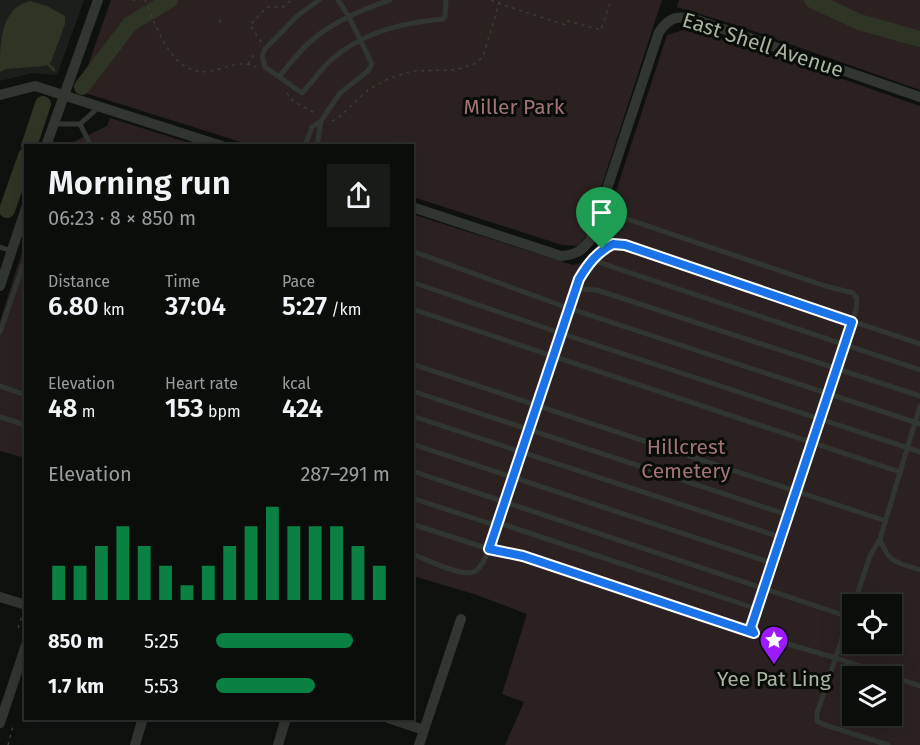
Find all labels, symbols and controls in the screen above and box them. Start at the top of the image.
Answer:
street label: East Shell Avenue [679,7,847,83]
park label: Miller Park [464,94,565,120]
text: Morning run [48,163,231,203]
button: share [327,164,390,227]
pin [576,187,627,249]
icon: arrive [585,196,618,229]
text: 06:23 · 8 × 850 m [48,206,196,230]
text: Distance [48,272,110,291]
text: Time [165,272,200,291]
text: Pace [282,272,315,291]
text: 6.80 [48,291,99,322]
text: 37:04 [165,291,226,322]
text: 5:27 [282,291,327,322]
text: km [99,300,125,319]
text: /km [327,300,361,319]
text: Elevation [48,374,115,393]
text: Heart rate [165,374,238,393]
text: kcal [282,374,311,393]
text: 48 [48,393,77,424]
text: 153 [165,393,204,424]
text: 424 [282,393,323,424]
text: m [77,402,95,421]
text: bpm [204,402,241,421]
park label: Hillcrest Cemetery [641,434,731,484]
text: Elevation [48,462,132,486]
text: 287–291 m [300,462,390,486]
map controls [842,594,902,726]
button: locate [842,594,902,654]
place icon: Yee Pat Ling [758,624,790,666]
text: 850 m [48,629,104,653]
text: 5:25 [144,629,179,653]
place label: Yee Pat Ling [717,666,831,692]
button: layers [842,666,902,726]
text: 1.7 km [48,674,104,698]
text: 5:53 [144,674,179,698]

